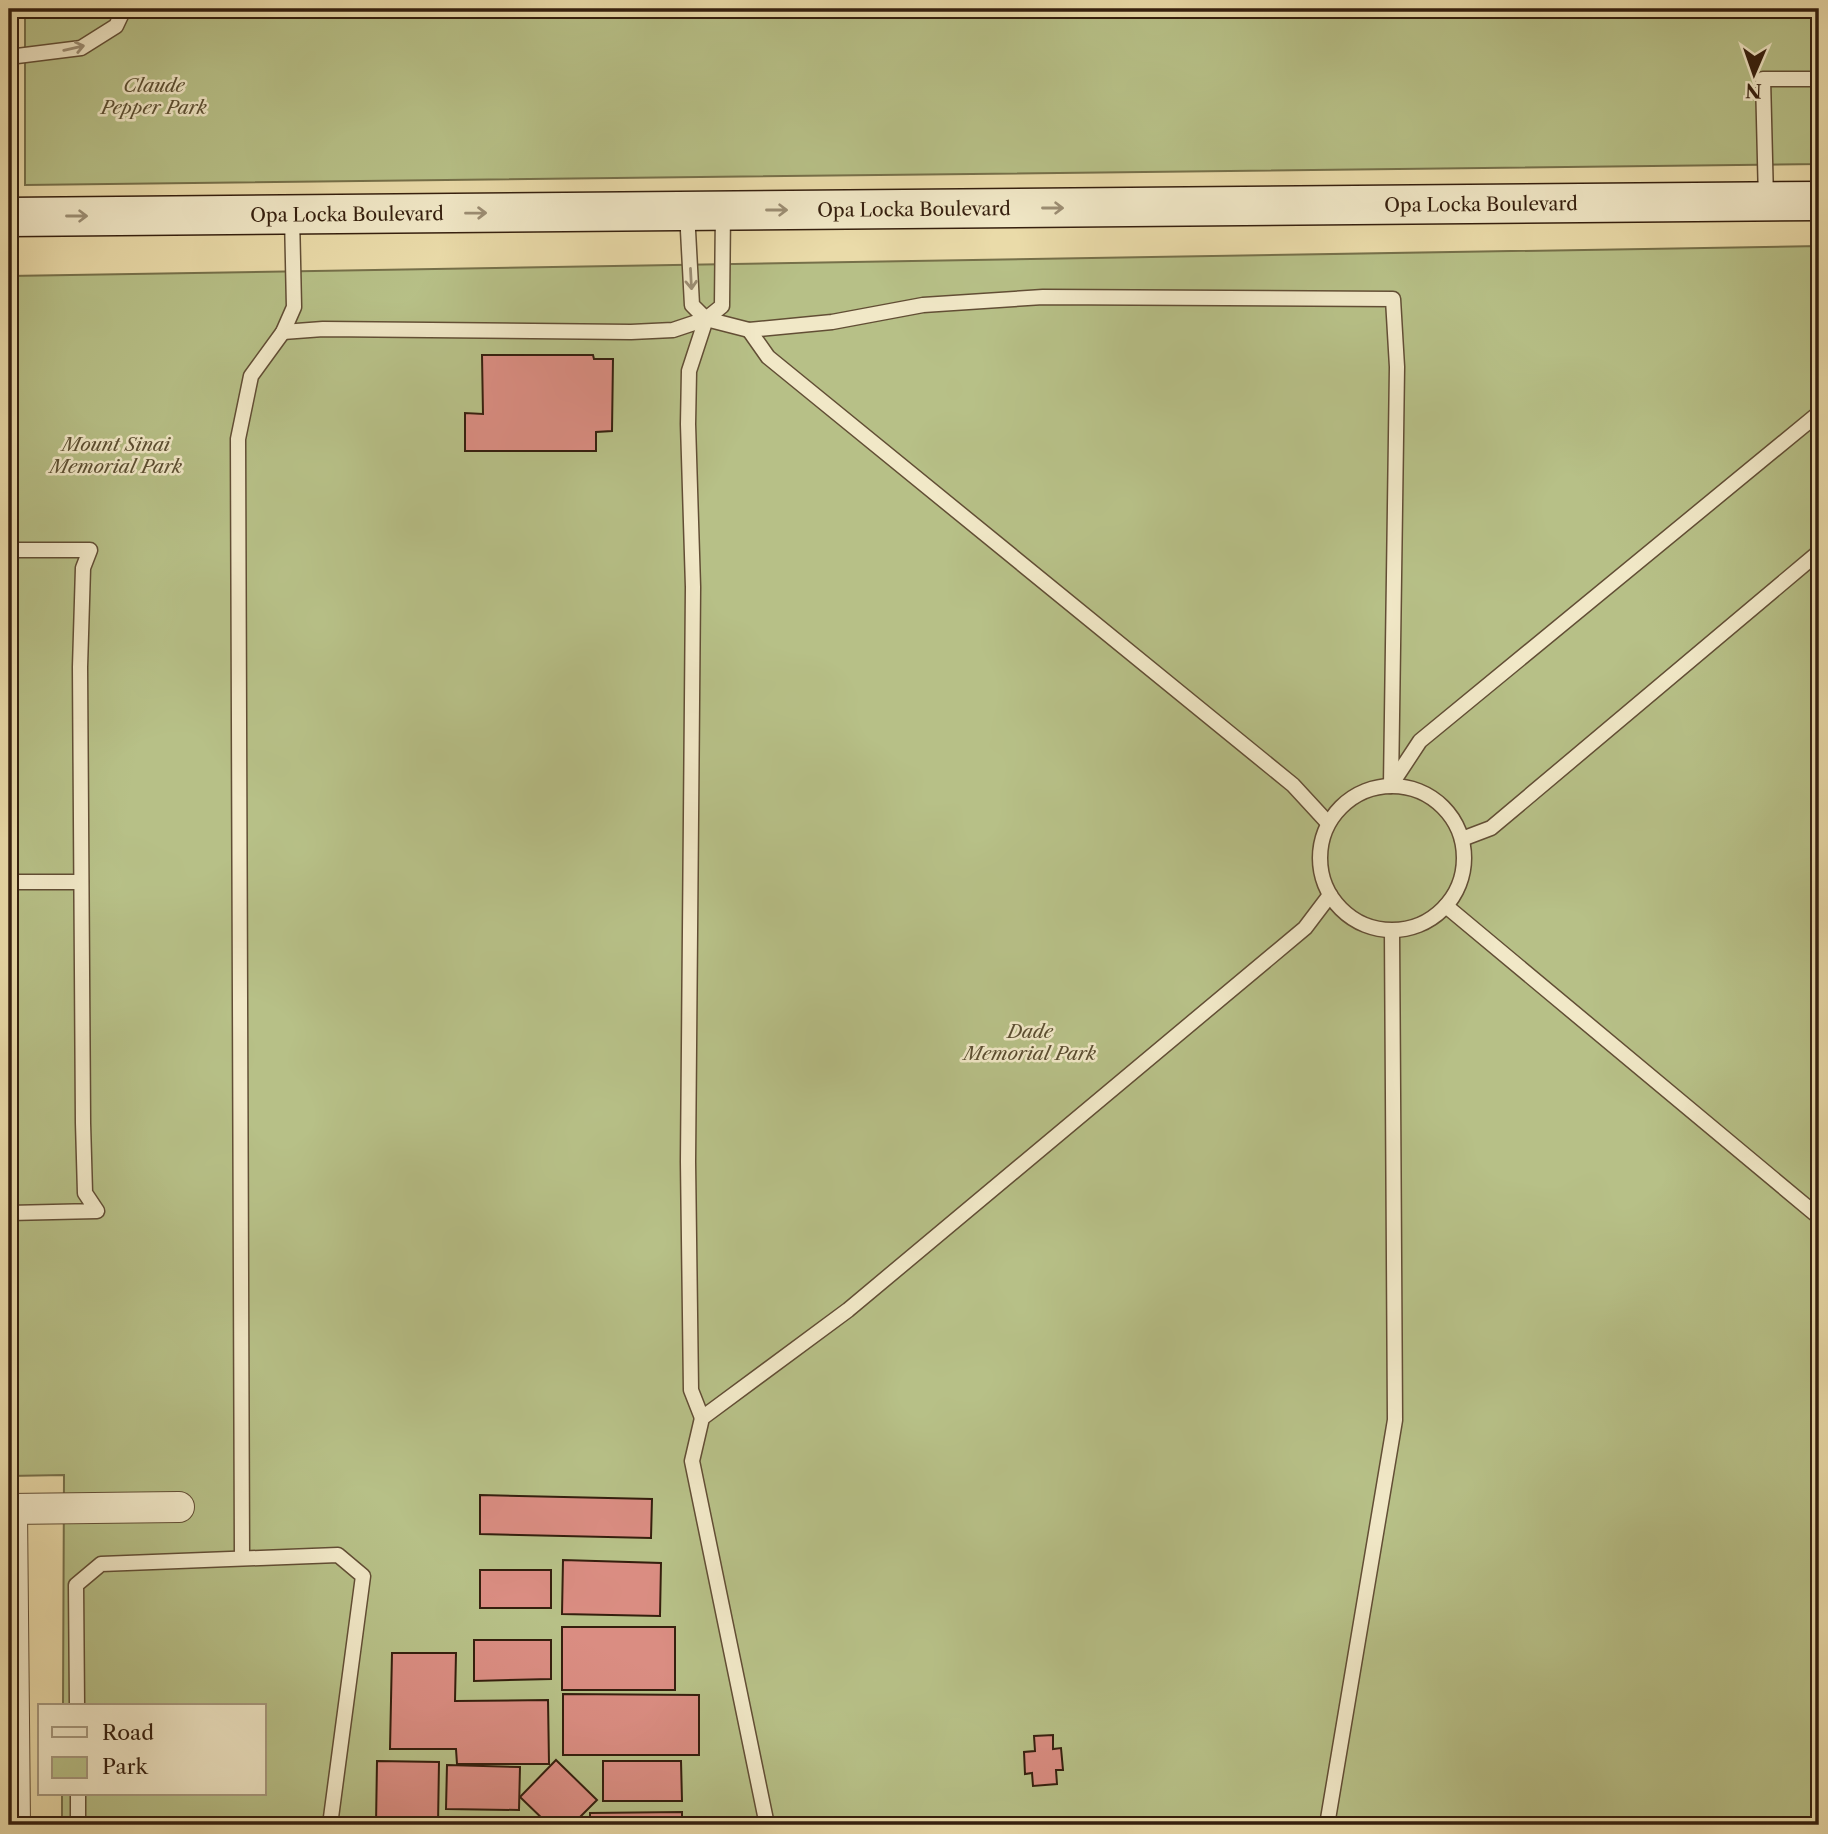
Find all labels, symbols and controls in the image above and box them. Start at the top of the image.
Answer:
north arrow [1720,38,1790,108]
one-way arrow [63,41,85,54]
park label: Claude Pepper Park [99,74,207,119]
text: N [1745,79,1762,102]
street label: Opa Locka Boulevard [1384,192,1578,217]
street label: Opa Locka Boulevard [817,197,1011,222]
one-way arrow [1042,201,1065,214]
street label: Opa Locka Boulevard [250,202,444,227]
one-way arrow [765,203,788,217]
one-way arrow [464,206,487,220]
one-way arrow [65,209,88,223]
one-way arrow [684,267,697,290]
park label: Mount Sinai Memorial Park [48,433,182,478]
park label: Dade Memorial Park [962,1020,1096,1065]
legend [38,1704,266,1796]
text: Road [102,1720,154,1745]
text: Park [102,1754,148,1779]

